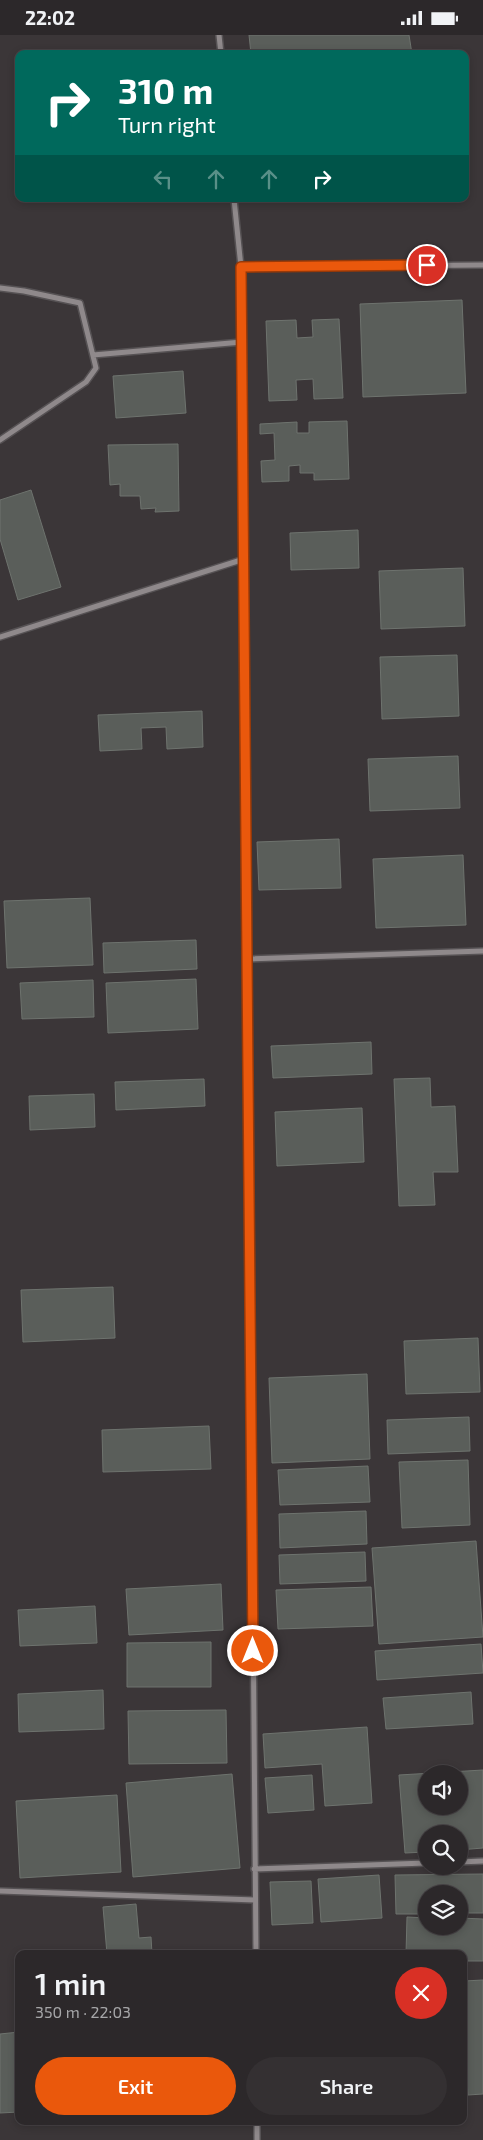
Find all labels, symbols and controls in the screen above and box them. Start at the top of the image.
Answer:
text: 22:02 [25,6,75,29]
text: 310 m [118,69,213,111]
icon: right [35,70,100,135]
text: Turn right [118,111,216,137]
icon: left [149,165,177,193]
icon: ahead [202,165,230,193]
icon: ahead [255,165,283,193]
icon: right [308,165,336,193]
pin [406,244,448,286]
icon: arrive [413,251,441,279]
position arrow [226,1624,278,1676]
map controls [418,1765,468,1935]
button: sound [418,1765,468,1815]
button: search [418,1825,468,1875]
button: layers [418,1885,468,1935]
text: 1 min [35,1965,106,2001]
button: close [395,1967,447,2019]
text: 350 m · 22:03 [35,2002,131,2021]
button: Exit [35,2057,236,2115]
button: Share [246,2057,447,2115]

